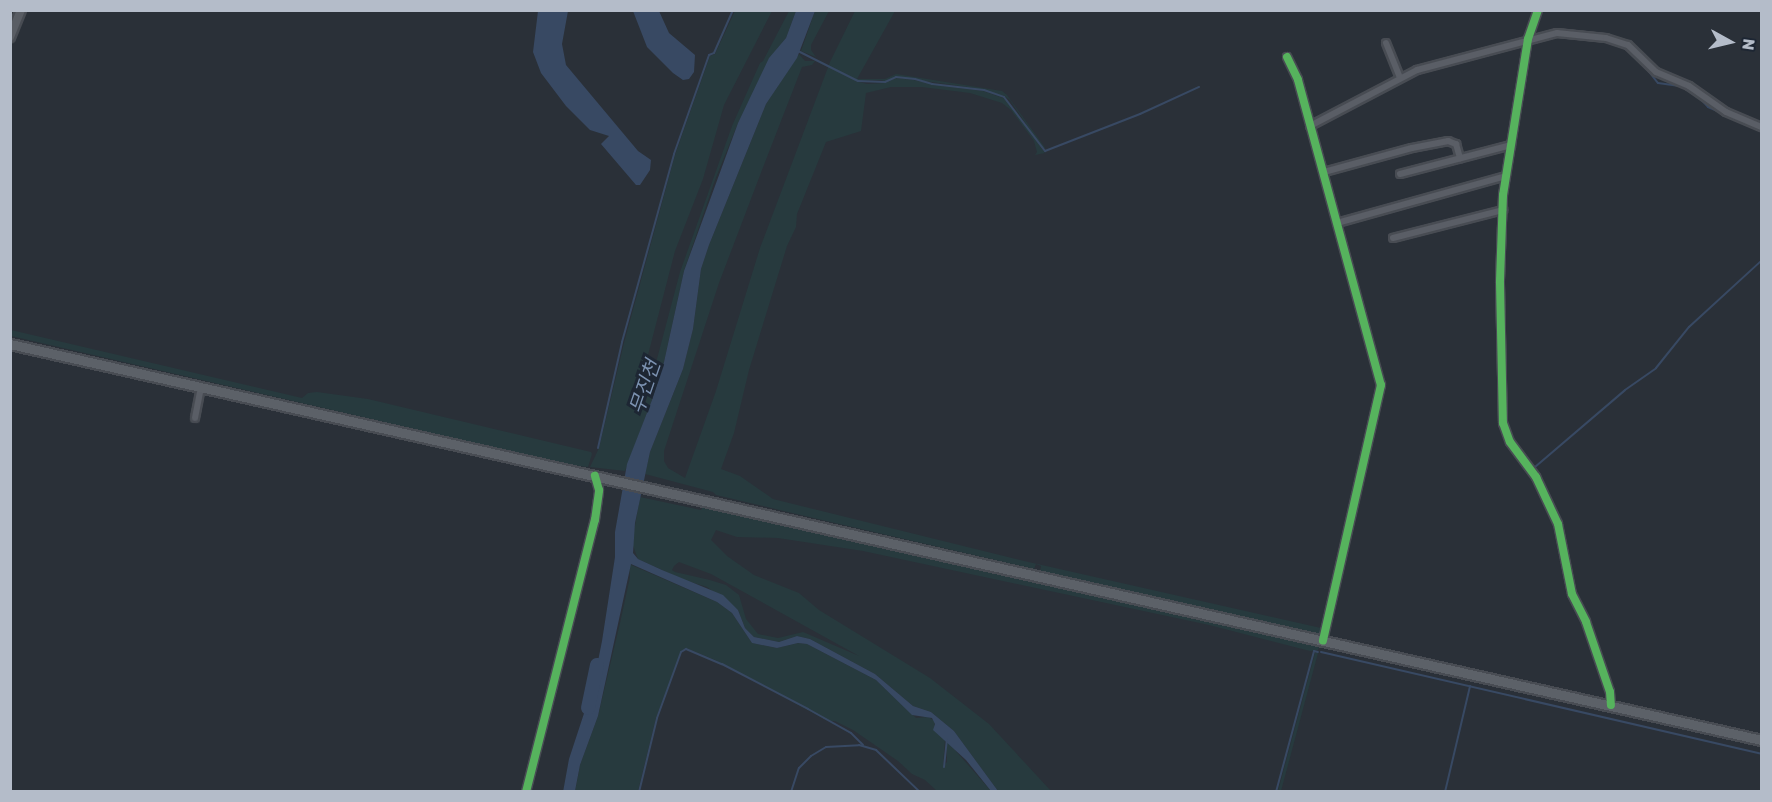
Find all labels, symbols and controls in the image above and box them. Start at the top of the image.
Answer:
north arrow [1700,12,1760,72]
text: N [1738,38,1759,52]
water label: 무진천 [625,357,665,417]

